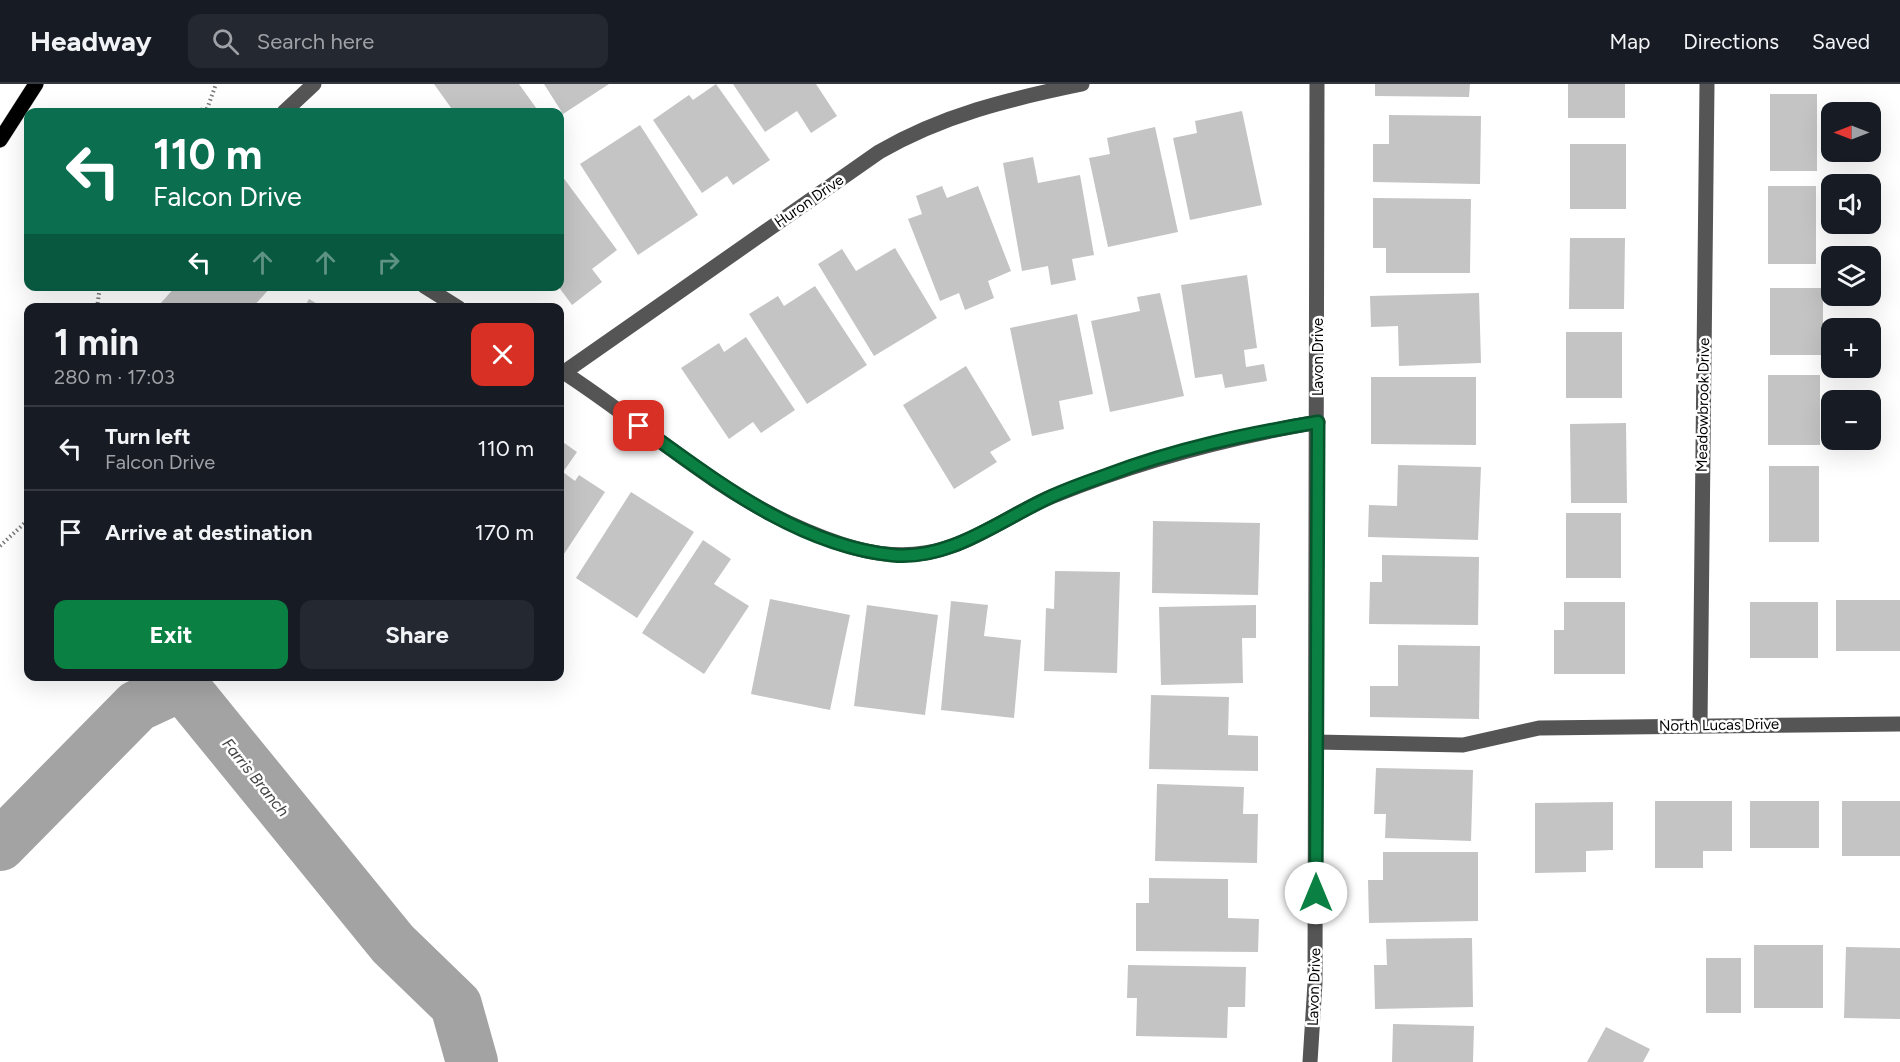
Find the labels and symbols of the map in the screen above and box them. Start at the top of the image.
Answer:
north arrow [1821,102,1881,162]
street label: Huron Drive [771,171,847,231]
street label: Lavon Drive [1309,318,1327,396]
street label: Meadowbrook Drive [1693,338,1713,472]
pin [613,400,664,451]
street label: North Lucas Drive [1659,715,1779,735]
water label: Farris Branch [218,734,293,820]
position arrow [1284,861,1348,925]
street label: Lavon Drive [1304,947,1324,1027]

